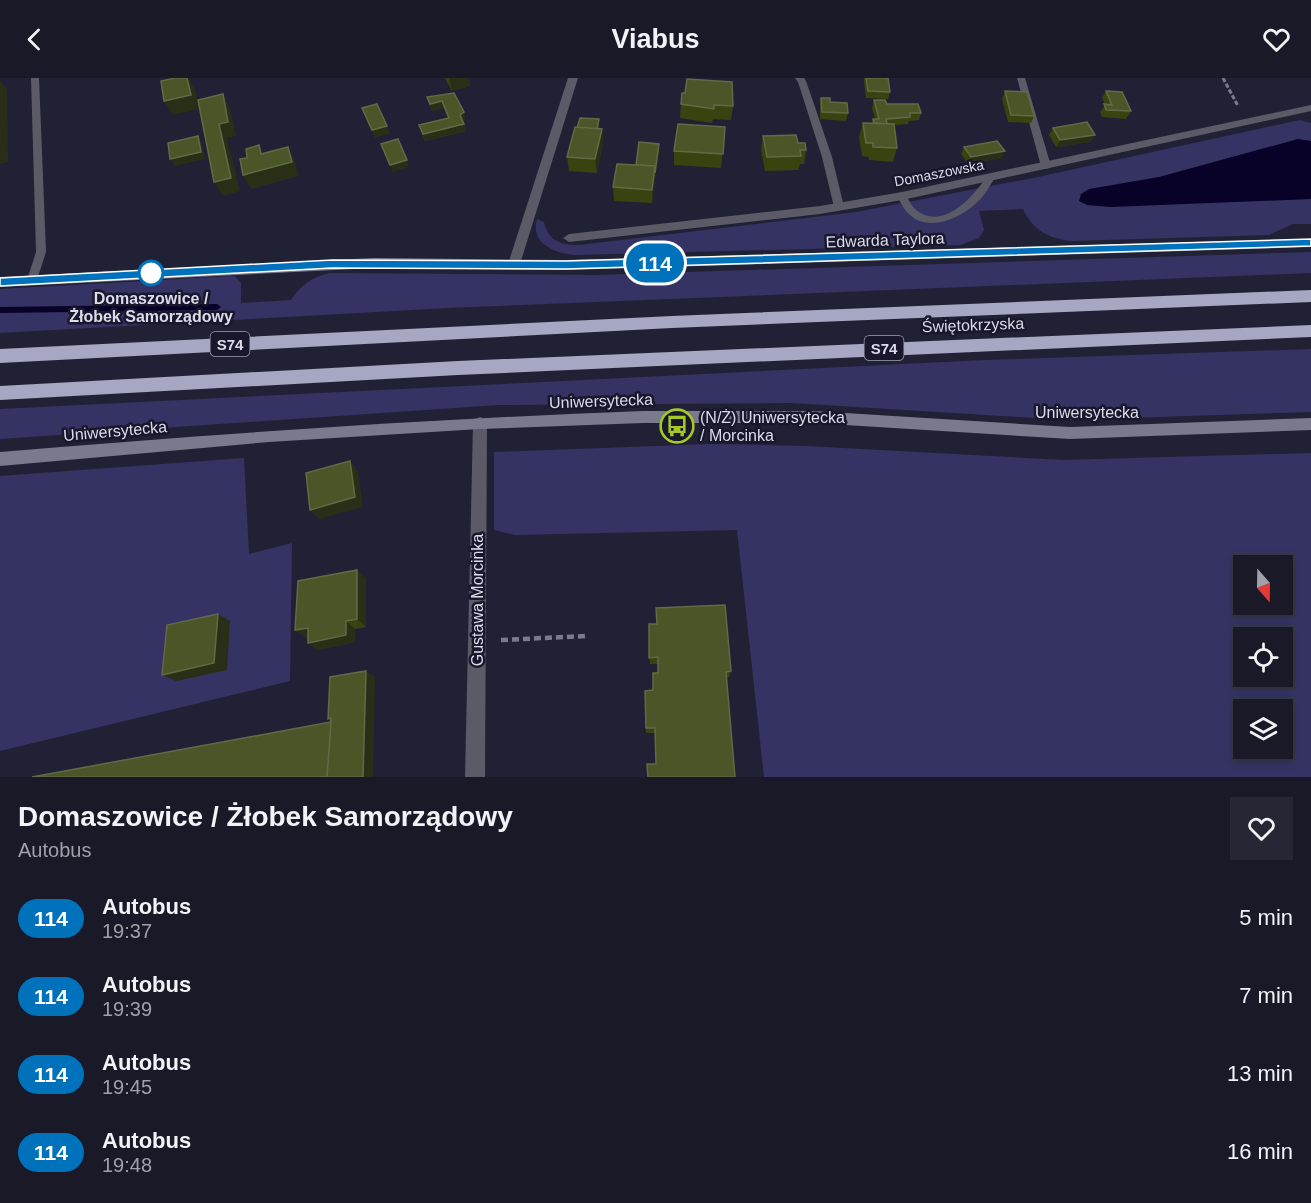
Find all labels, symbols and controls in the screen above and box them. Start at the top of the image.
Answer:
icon: back [18,23,51,56]
icon: heart [1260,23,1293,56]
text: Viabus [611,24,700,54]
street label: Domaszowska [893,156,985,190]
street label: Edwarda Taylora [825,229,945,251]
line badge: 114 [620,244,690,282]
text: 114 [638,252,672,275]
marker: Domaszowice / Żłobek Samorządowy [138,260,164,286]
place label: Domaszowice / Żłobek Samorządowy [69,290,233,325]
street label: Świętokrzyska [922,314,1024,335]
road number: S74 [210,332,250,356]
road number: S74 [864,336,904,360]
street label: Uniwersytecka [549,391,653,411]
street label: Uniwersytecka [1035,404,1139,421]
bus stop icon: (N/Ż) Uniwersytecka / Morcinka [659,408,695,444]
place label: (N/Ż) Uniwersytecka / Morcinka [700,408,845,444]
street label: Uniwersytecka [62,418,168,444]
street label: Gustawa Morcinka [469,534,486,666]
north arrow [1233,555,1293,615]
map controls [1233,555,1293,759]
button: locate [1233,627,1293,687]
button: layers [1233,699,1293,759]
button: heart [1230,797,1293,860]
text: Domaszowice / Żłobek Samorządowy [18,801,513,832]
text: Autobus [18,839,91,861]
text: Autobus [102,894,191,919]
text: 5 min [1239,905,1293,930]
text: 114 [34,907,68,930]
text: 19:37 [102,920,152,942]
text: Autobus [102,972,191,997]
text: 7 min [1239,983,1293,1008]
text: 114 [34,985,68,1008]
text: 19:39 [102,998,152,1020]
text: Autobus [102,1050,191,1075]
text: 13 min [1227,1061,1293,1086]
text: 114 [34,1063,68,1086]
text: 19:45 [102,1076,152,1098]
text: Autobus [102,1128,191,1153]
text: 16 min [1227,1139,1293,1164]
text: 114 [34,1141,68,1164]
text: 19:48 [102,1154,152,1176]

